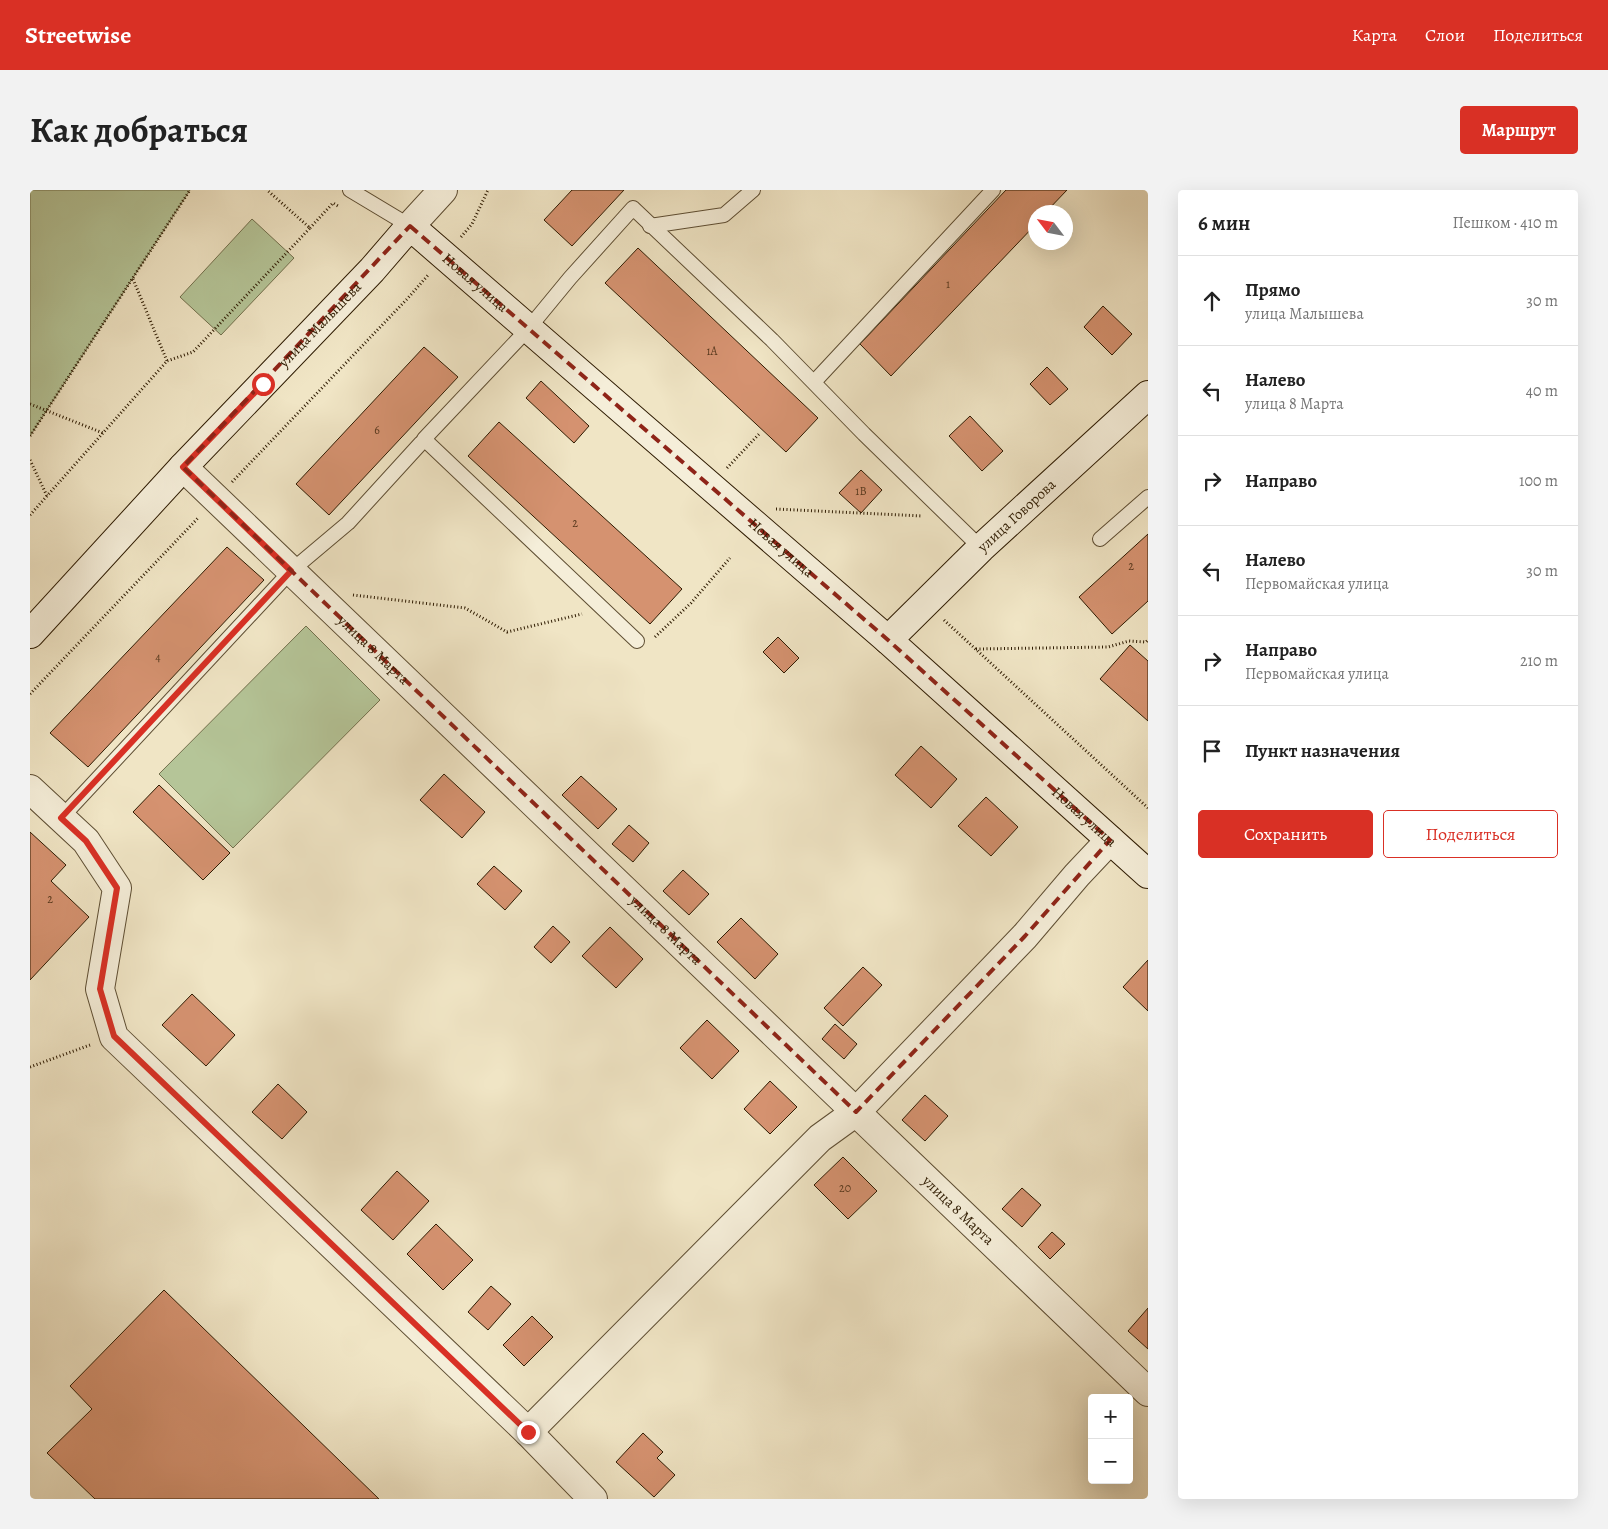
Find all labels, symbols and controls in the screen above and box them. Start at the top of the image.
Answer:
text: Streetwise [25,19,131,51]
text: Карта [1352,23,1397,47]
text: Слои [1425,23,1465,47]
text: Поделиться [1493,23,1583,47]
text: Как добраться [30,106,248,154]
button: Маршрут [1460,106,1578,154]
north arrow [1028,205,1073,250]
text: 6 мин [1198,209,1250,237]
text: Пешком · 410 m [1453,212,1558,234]
street label: Новая улица [438,248,513,317]
house number: 1 [946,276,950,292]
street label: улица Малышева [273,277,366,372]
text: Прямо [1245,277,1300,303]
icon: ahead [1198,287,1226,315]
text: 30 m [1526,290,1558,312]
text: улица Малышева [1245,303,1364,325]
house number: 1А [706,343,719,359]
text: Налево [1245,367,1305,393]
route start [252,373,275,396]
icon: left [1198,377,1226,405]
text: 40 m [1526,380,1558,402]
text: улица 8 Марта [1245,393,1344,415]
house number: 6 [374,422,380,438]
icon: right [1198,467,1226,495]
text: Направо [1245,468,1317,494]
text: 100 m [1519,470,1558,492]
street label: улица Говорова [972,474,1060,557]
house number: 1В [855,483,867,499]
street label: Новая улица [744,514,819,582]
house number: 2 [572,515,578,531]
text: Налево [1245,547,1305,573]
icon: left [1198,557,1226,585]
house number: 2 [1128,558,1134,574]
text: 30 m [1526,560,1558,582]
text: Первомайская улица [1245,573,1389,595]
street label: улица 8 Марта [333,610,414,689]
text: Направо [1245,637,1317,663]
icon: right [1198,647,1226,675]
house number: 4 [155,649,161,665]
text: 210 m [1520,650,1558,672]
text: Первомайская улица [1245,663,1389,685]
icon: arrive [1198,737,1226,765]
text: Пункт назначения [1245,738,1400,764]
street label: Новая улица [1047,782,1121,851]
button: Сохранить [1198,810,1373,858]
button: Поделиться [1383,810,1558,858]
street label: улица 8 Марта [625,890,706,969]
house number: 2 [47,891,53,907]
street label: улица 8 Марта [917,1170,999,1249]
house number: 20 [839,1180,851,1196]
map controls [1088,1394,1133,1484]
button: + [1088,1394,1133,1439]
route end [517,1421,540,1444]
button: − [1088,1439,1133,1484]

